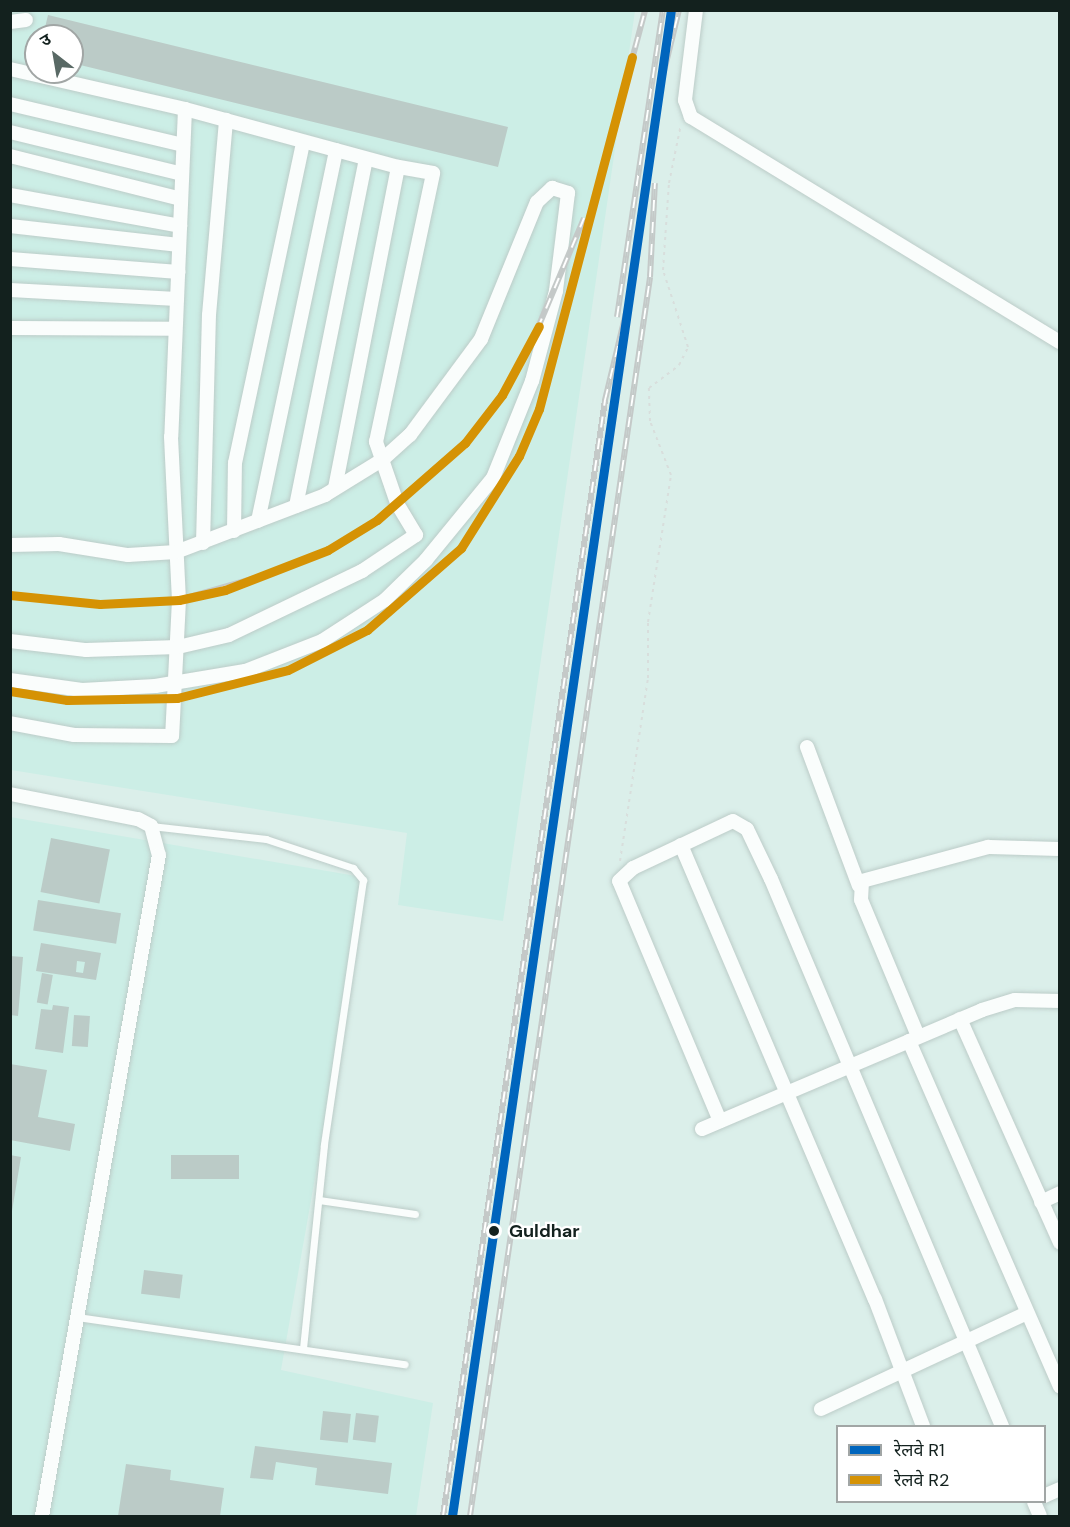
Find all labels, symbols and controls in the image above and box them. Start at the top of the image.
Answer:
north arrow [24,24,84,84]
text: उ [36,28,55,51]
place label: Guldhar [509,1220,580,1242]
marker: Guldhar [484,1221,504,1241]
legend [836,1425,1046,1503]
text: रेलवे R1 [894,1438,945,1462]
text: रेलवे R2 [894,1468,949,1492]

